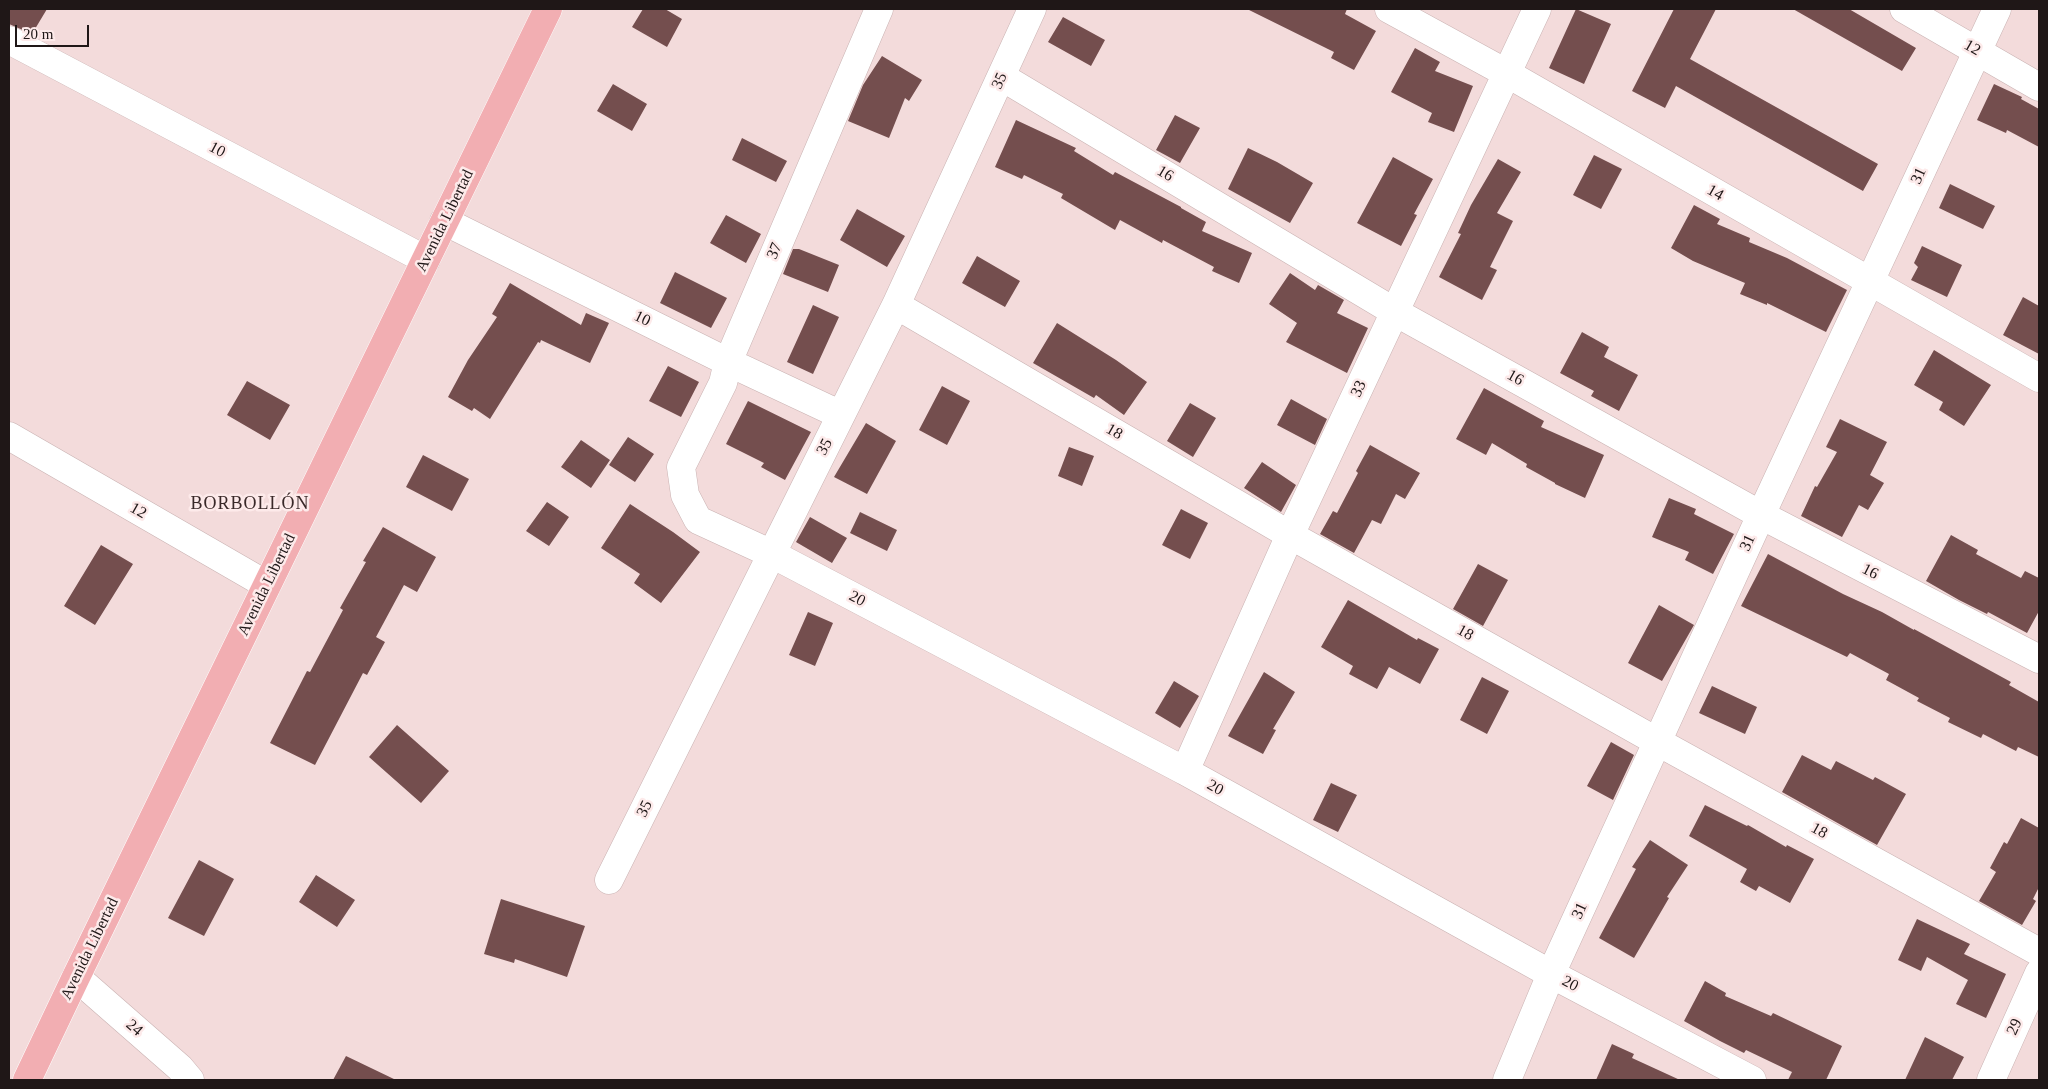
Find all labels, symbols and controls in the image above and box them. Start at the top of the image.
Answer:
scale bar [18,15,91,47]
text: 20 m [23,26,53,42]
street label: 12 [1960,36,1984,60]
street label: 35 [988,70,1012,92]
street label: 10 [205,138,229,162]
street label: 16 [1153,162,1177,186]
street label: 31 [1907,165,1931,187]
street label: Avenida Libertad [412,167,478,275]
street label: 14 [1703,181,1727,205]
street label: 37 [763,240,787,262]
street label: 10 [631,307,653,331]
street label: 16 [1503,366,1527,390]
street label: 33 [1347,378,1371,400]
street label: 18 [1102,420,1126,444]
street label: 35 [813,436,837,458]
district label: BORBOLLÓN [189,493,311,515]
street label: 12 [126,499,150,523]
street label: Avenida Libertad [234,531,300,639]
street label: 31 [1736,532,1760,554]
street label: 16 [1859,560,1881,584]
street label: 20 [845,587,869,611]
street label: 18 [1453,621,1477,645]
street label: 20 [1203,776,1227,800]
street label: 35 [633,798,657,820]
street label: 18 [1807,819,1831,843]
street label: Avenida Libertad [57,895,123,1003]
street label: 31 [1568,900,1592,922]
street label: 20 [1558,972,1582,996]
street label: 24 [122,1016,146,1040]
street label: 29 [2003,1016,2027,1038]

